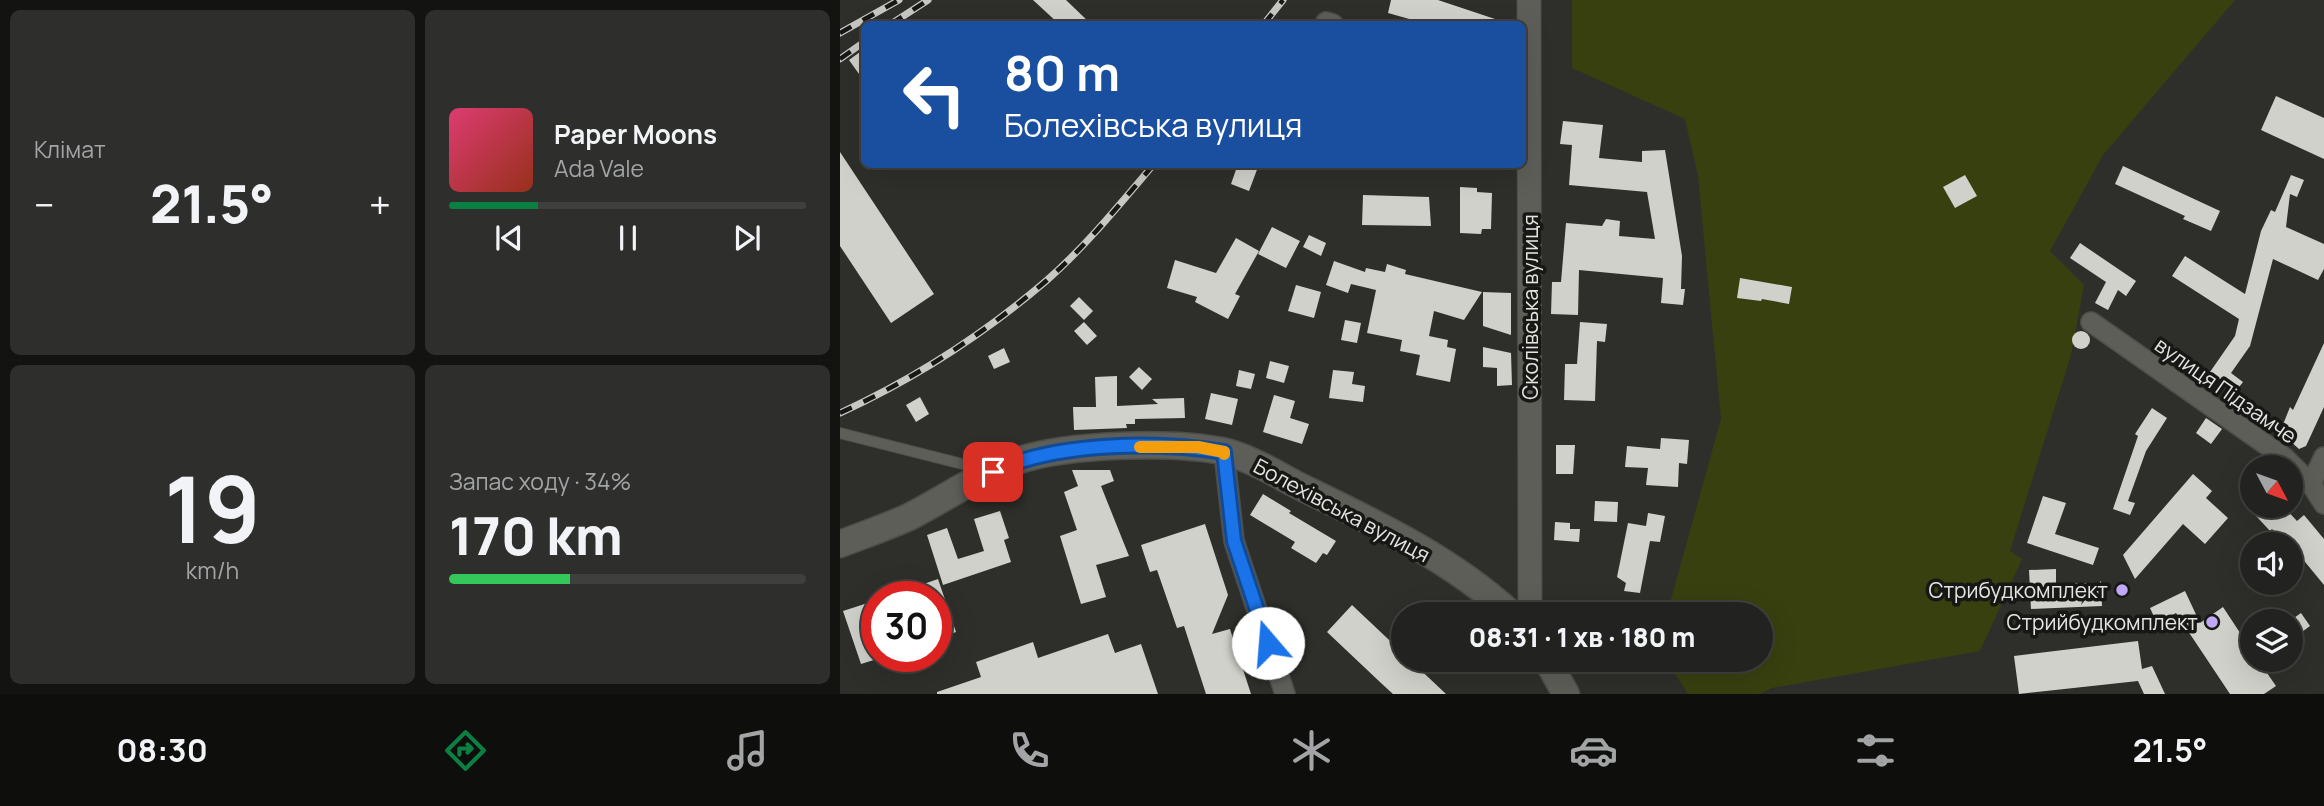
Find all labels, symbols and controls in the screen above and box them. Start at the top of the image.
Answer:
text: 80 m [1004,39,1120,106]
icon: left [889,49,980,140]
text: Болехівська вулиця [1004,103,1303,147]
text: Paper Moons [554,116,717,152]
text: Клімат [34,133,106,165]
text: Ada Vale [554,152,644,184]
text: 21.5° [150,168,274,239]
text: − [34,178,55,230]
text: + [369,178,391,230]
street label: Сколівська вулиця [1516,214,1544,400]
icon: previous [490,219,528,257]
icon: pause [609,219,647,257]
icon: next [728,219,766,257]
street label: вулиця Підзамче [2149,331,2303,449]
pin [963,442,1023,502]
text: 19 [164,446,261,570]
street label: Болехівська вулиця [1249,452,1435,568]
icon: arrive [974,453,1012,491]
north arrow [2240,455,2303,518]
map controls [2240,455,2303,672]
text: Запас ходу · 34% [449,465,631,497]
text: 170 km [449,500,623,571]
button: sound [2240,532,2303,595]
text: km/h [186,554,239,586]
place label: Стрибудкомплект [1928,576,2108,604]
speed limit sign: 30 [861,581,952,672]
marker: Стрибудкомплект [2114,582,2130,598]
position arrow [1231,606,1305,680]
place label: Стрийбудкомплект [2006,608,2198,636]
button: layers [2240,609,2303,672]
marker: Стрийбудкомплект [2204,614,2220,630]
text: 08:31 · 1 хв · 180 m [1469,619,1695,655]
icon: directions [441,726,490,775]
icon: music [723,726,772,775]
icon: phone [1005,726,1054,775]
icon: climate [1287,726,1336,775]
icon: car [1569,726,1618,775]
icon: filters [1851,726,1900,775]
text: 08:30 [117,728,208,772]
text: 21.5° [2133,728,2207,772]

